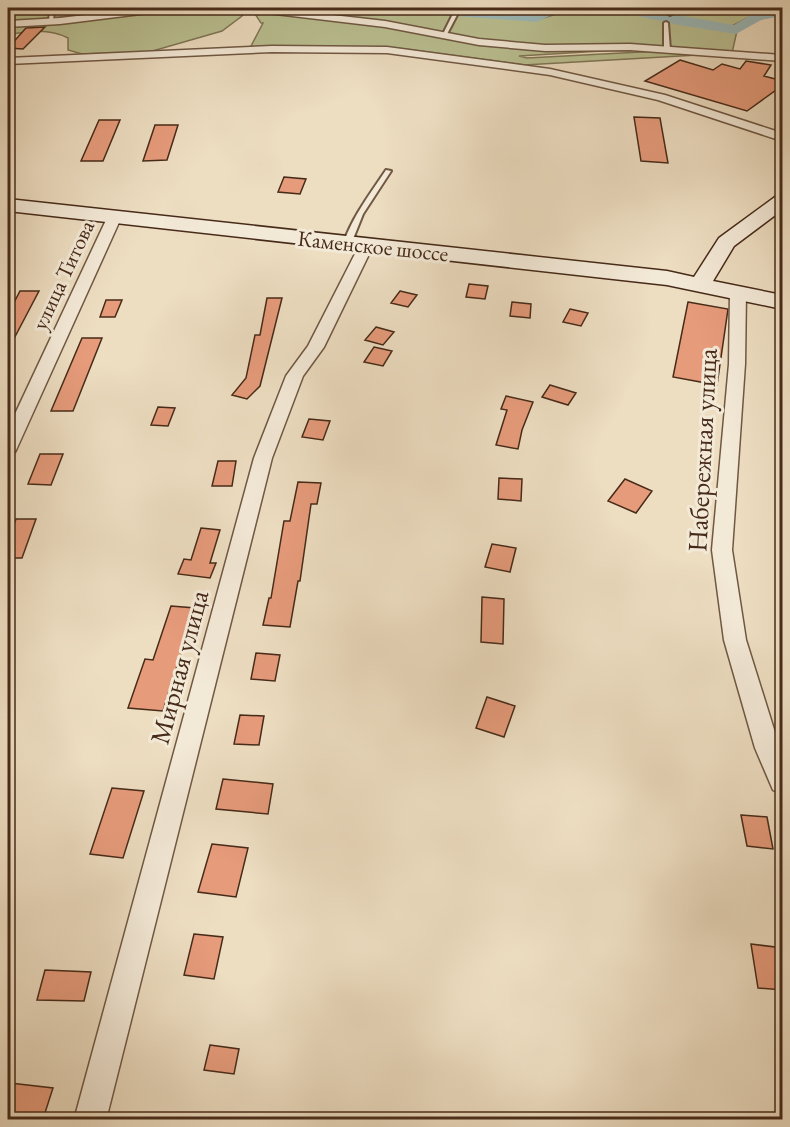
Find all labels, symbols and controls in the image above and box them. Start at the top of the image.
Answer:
street label: улица Титова [25,215,101,335]
street label: Каменское шоссе [296,224,450,268]
street label: Набережная улица [679,347,725,553]
street label: Мирная улица [142,586,216,748]

